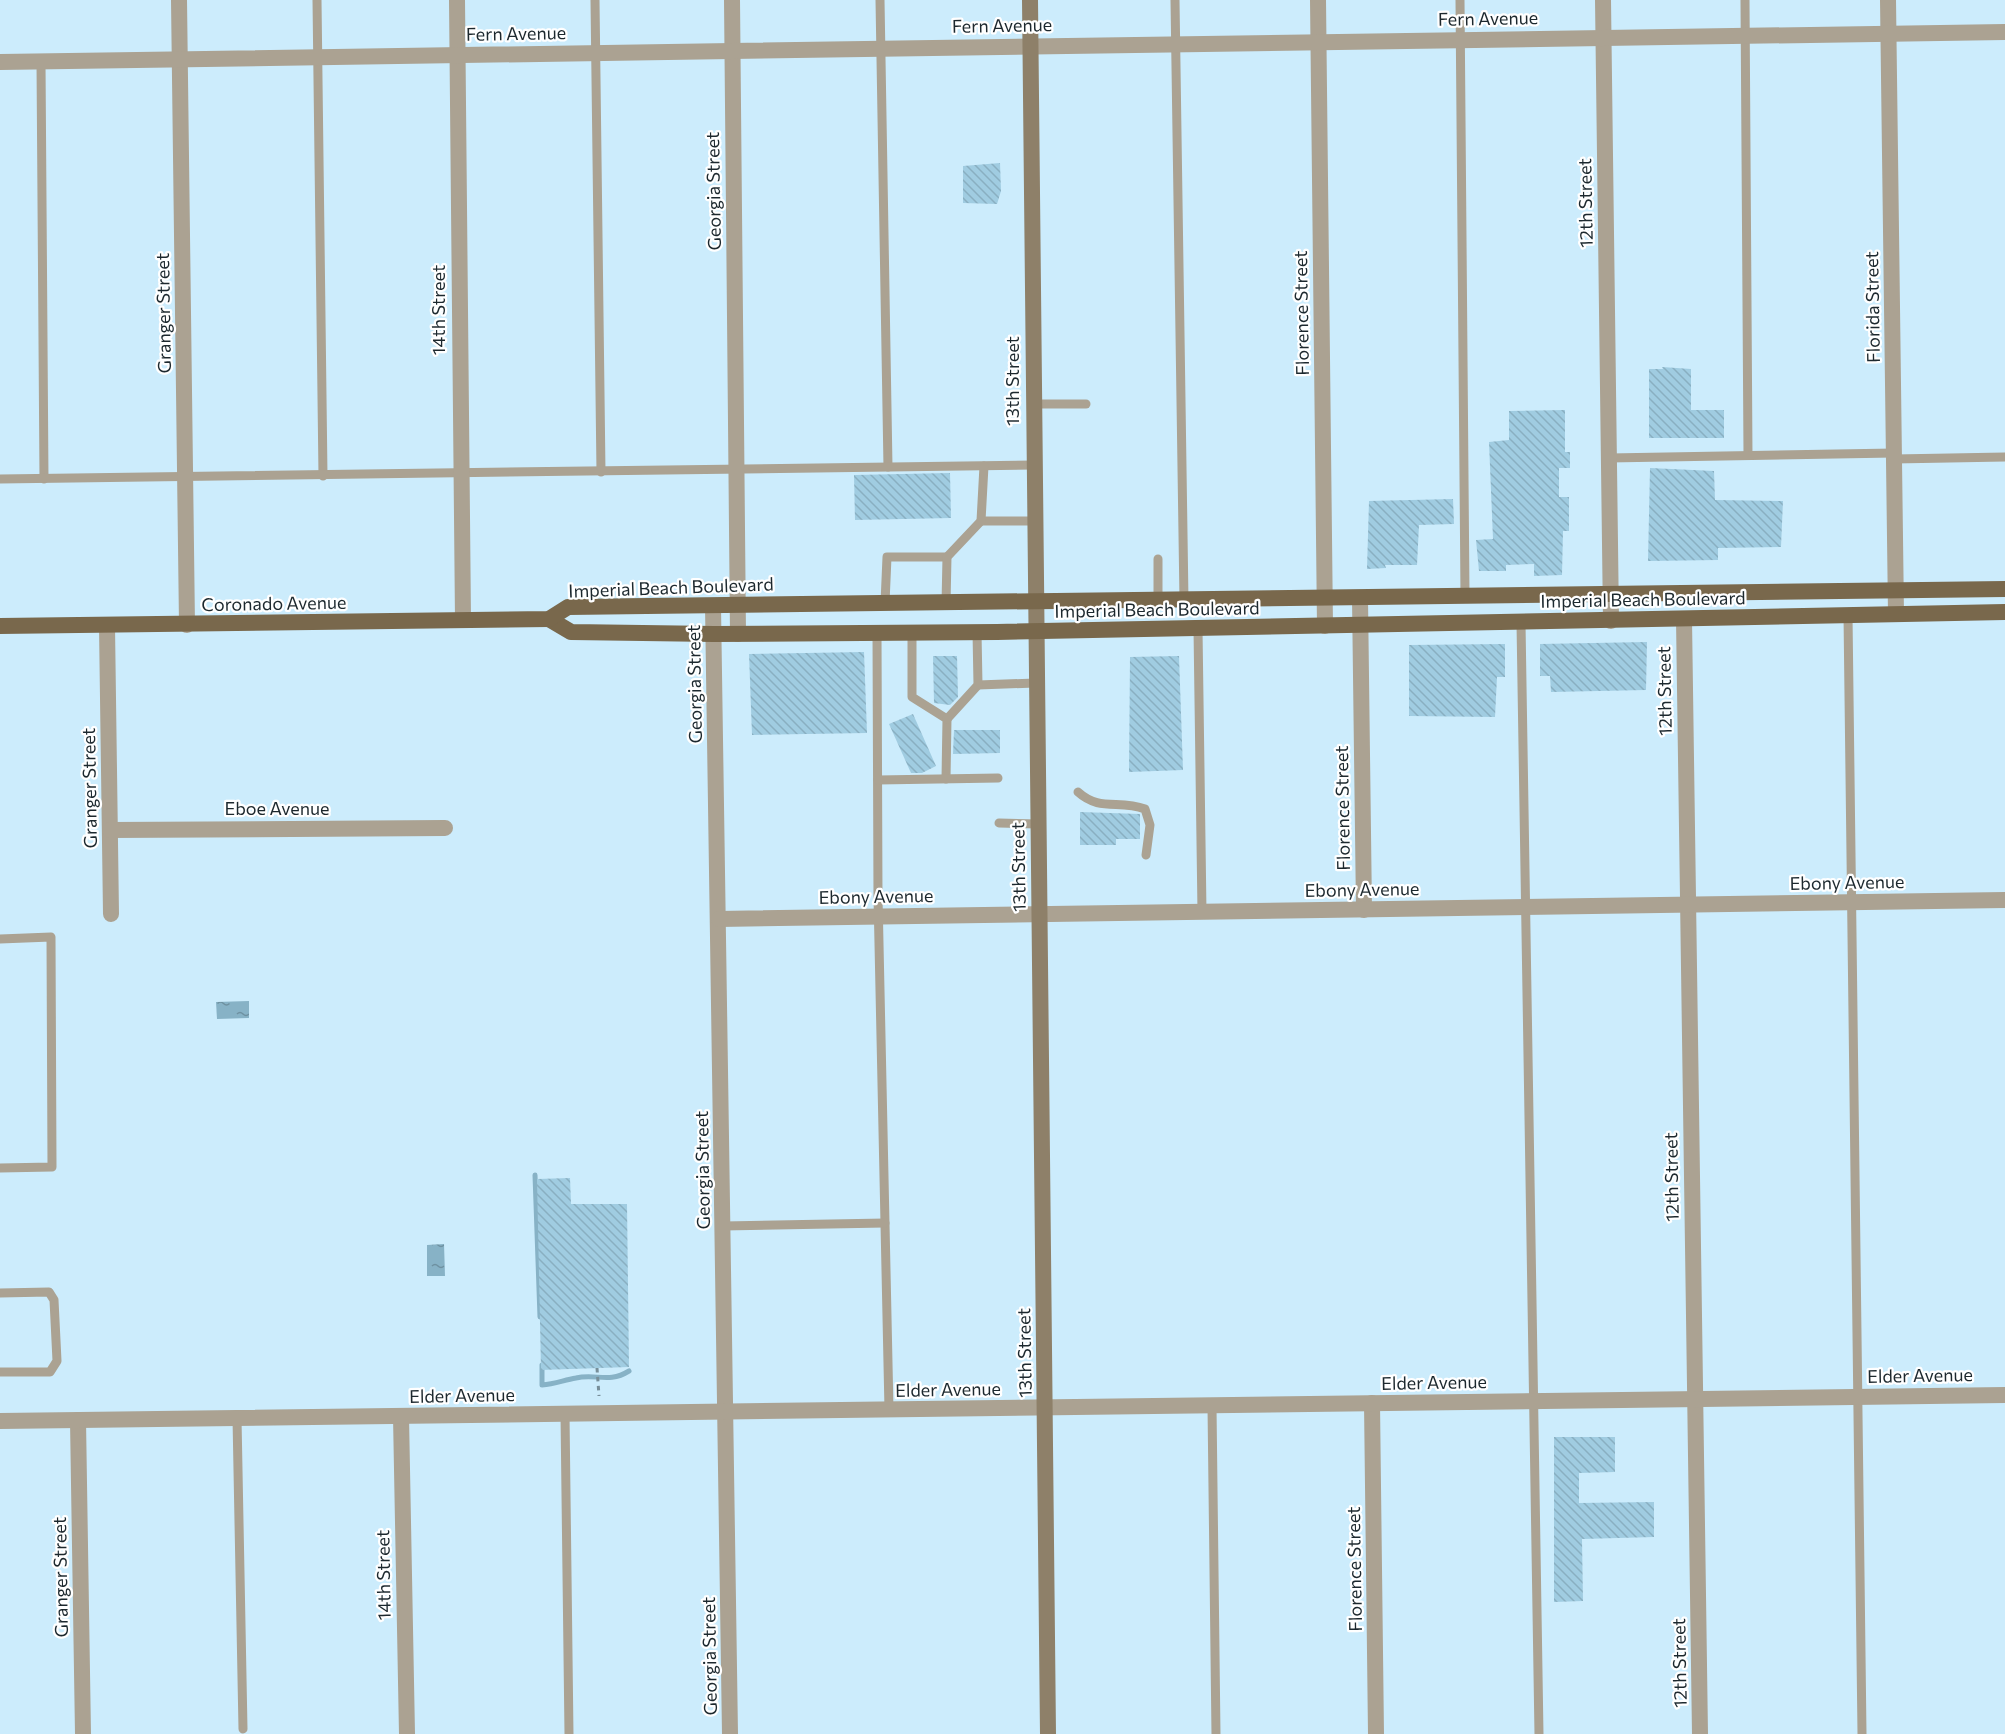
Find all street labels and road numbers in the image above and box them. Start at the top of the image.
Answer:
street label: Fern Avenue [1438,6,1538,30]
street label: Fern Avenue [952,13,1052,37]
street label: Fern Avenue [466,21,566,45]
street label: Georgia Street [701,131,725,251]
street label: 12th Street [1573,158,1597,248]
street label: Florence Street [1289,250,1313,376]
street label: Florida Street [1860,251,1884,363]
street label: Granger Street [151,253,175,373]
street label: 14th Street [427,265,449,355]
street label: 13th Street [1001,336,1023,426]
street label: Imperial Beach Boulevard [568,572,774,602]
street label: Imperial Beach Boulevard [1540,586,1746,612]
street label: Coronado Avenue [201,591,347,615]
street label: Imperial Beach Boulevard [1054,596,1260,622]
street label: Georgia Street [682,624,706,744]
street label: 12th Street [1652,646,1676,736]
street label: Granger Street [77,728,101,848]
street label: Florence Street [1330,745,1354,871]
street label: Eboe Avenue [224,797,330,819]
street label: 13th Street [1006,822,1030,912]
street label: Ebony Avenue [1789,870,1905,894]
street label: Ebony Avenue [1304,877,1420,901]
street label: Ebony Avenue [818,884,934,908]
street label: Georgia Street [690,1110,714,1230]
street label: 12th Street [1659,1132,1683,1222]
street label: 13th Street [1012,1308,1036,1398]
street label: Elder Avenue [1867,1363,1973,1387]
street label: Elder Avenue [1381,1370,1487,1394]
street label: Elder Avenue [895,1377,1001,1401]
street label: Elder Avenue [409,1383,515,1407]
street label: Florence Street [1342,1506,1366,1632]
street label: Granger Street [48,1517,72,1637]
street label: 14th Street [371,1530,395,1620]
street label: Georgia Street [697,1596,721,1716]
street label: 12th Street [1667,1618,1691,1708]

